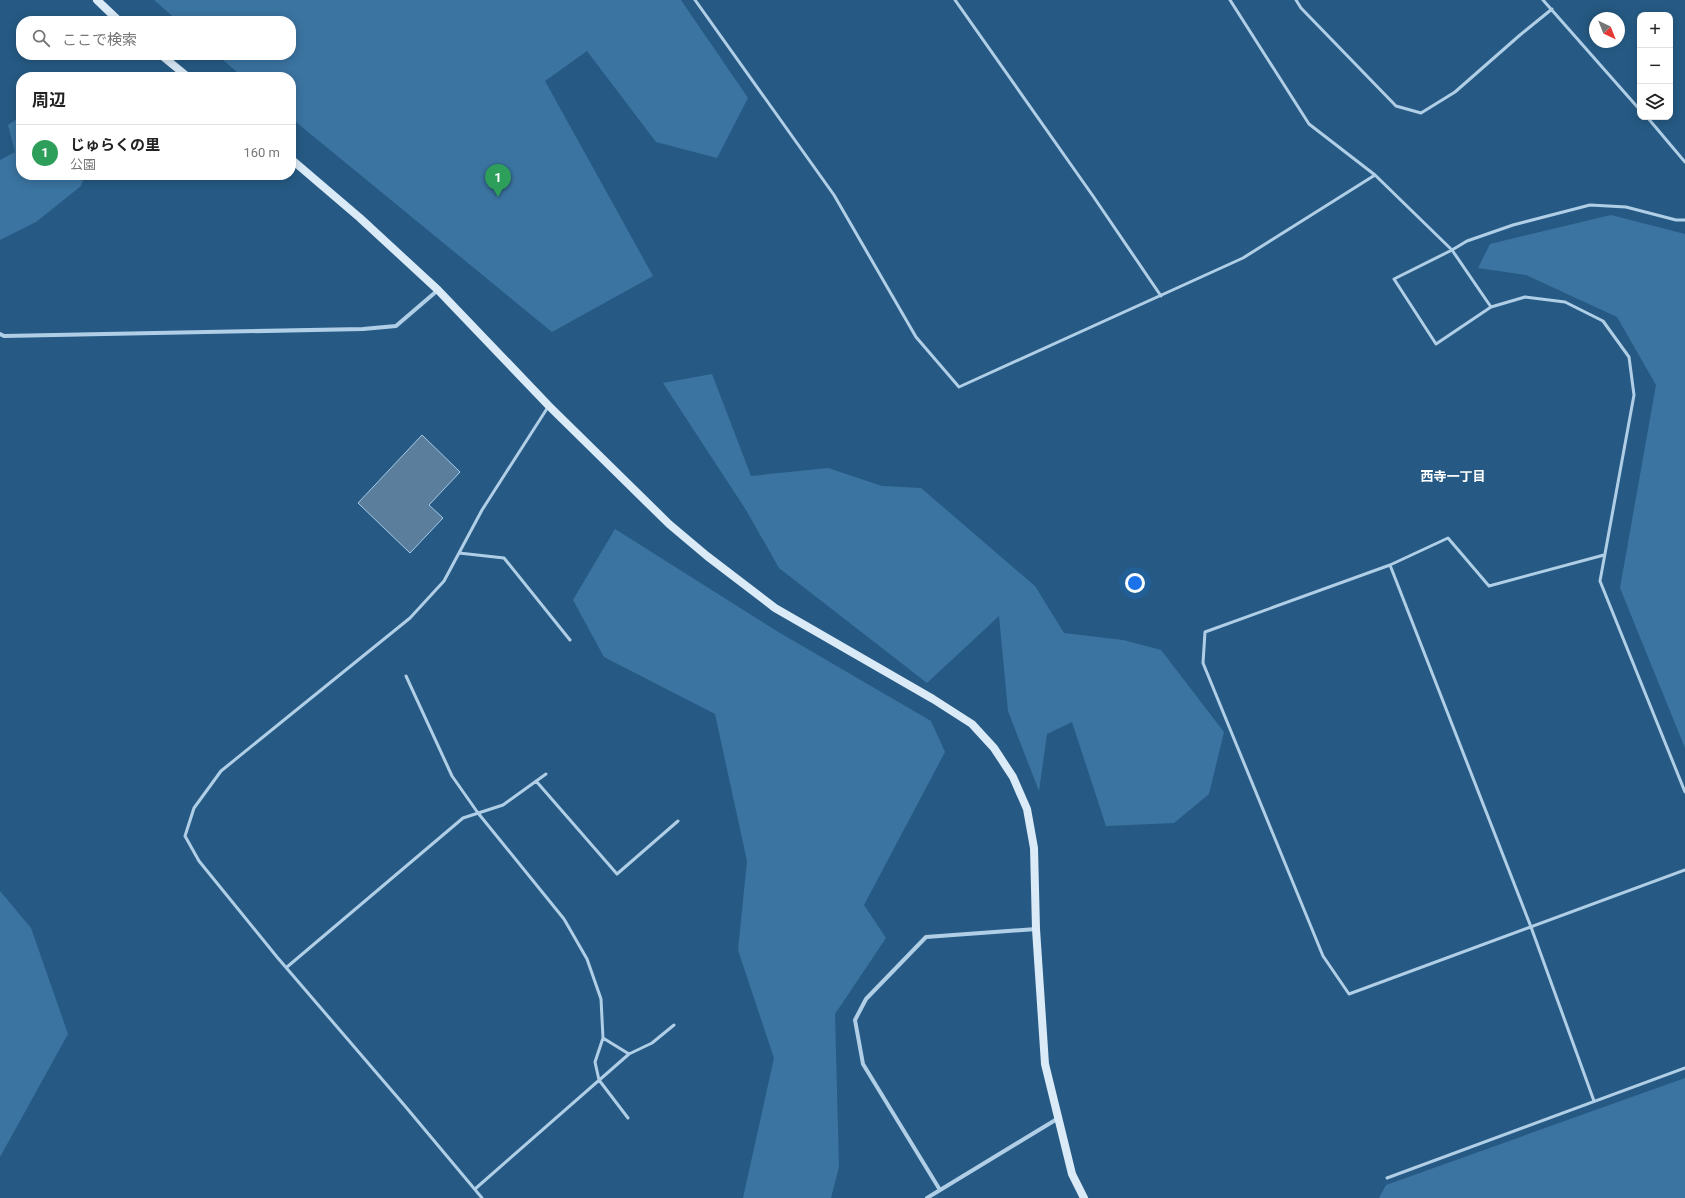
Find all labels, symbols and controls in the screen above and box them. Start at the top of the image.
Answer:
north arrow [1589,12,1625,48]
map controls [1637,12,1673,120]
button: + [1637,12,1673,48]
search box [16,16,296,60]
icon: search [30,27,52,49]
text: ここで検索 [62,31,137,49]
button: − [1637,48,1673,84]
button: layers [1637,84,1673,120]
text: 周辺 [32,90,66,110]
text: じゅらくの里 [70,136,160,154]
text: 1 [41,145,49,160]
text: 160 m [243,145,280,160]
text: 公園 [70,157,96,172]
pin: 1 [485,164,511,197]
district label: 西寺一丁目 [1420,469,1486,484]
your location [1125,573,1145,593]

